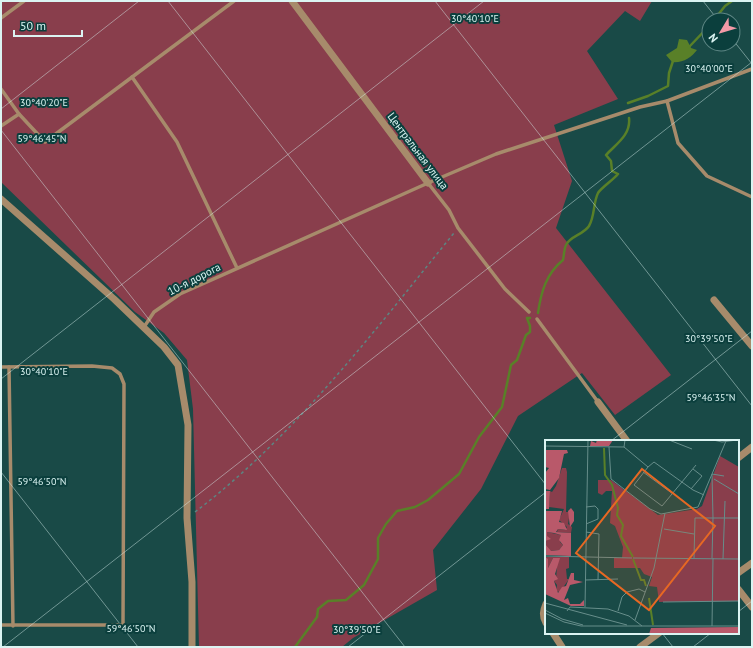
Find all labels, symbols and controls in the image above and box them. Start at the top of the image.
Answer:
scale bar [14,12,82,38]
text: 30°40'10"E [451,12,499,25]
north arrow [701,12,741,52]
text: 50 m [20,18,46,33]
text: N [705,31,721,45]
text: 30°40'00"E [685,62,733,75]
text: 30°40'20"E [20,96,68,109]
street label: Центральная улица [384,110,452,192]
text: 59°46'45"N [17,132,67,145]
street label: 10-я дорога [165,260,223,298]
text: 30°39'50"E [685,332,733,345]
text: 30°40'10"E [20,365,68,378]
text: 59°46'35"N [686,391,736,404]
inset map [545,440,739,634]
text: 59°46'50"N [17,475,67,488]
text: 59°46'50"N [106,622,156,635]
text: 30°39'50"E [333,623,381,636]

